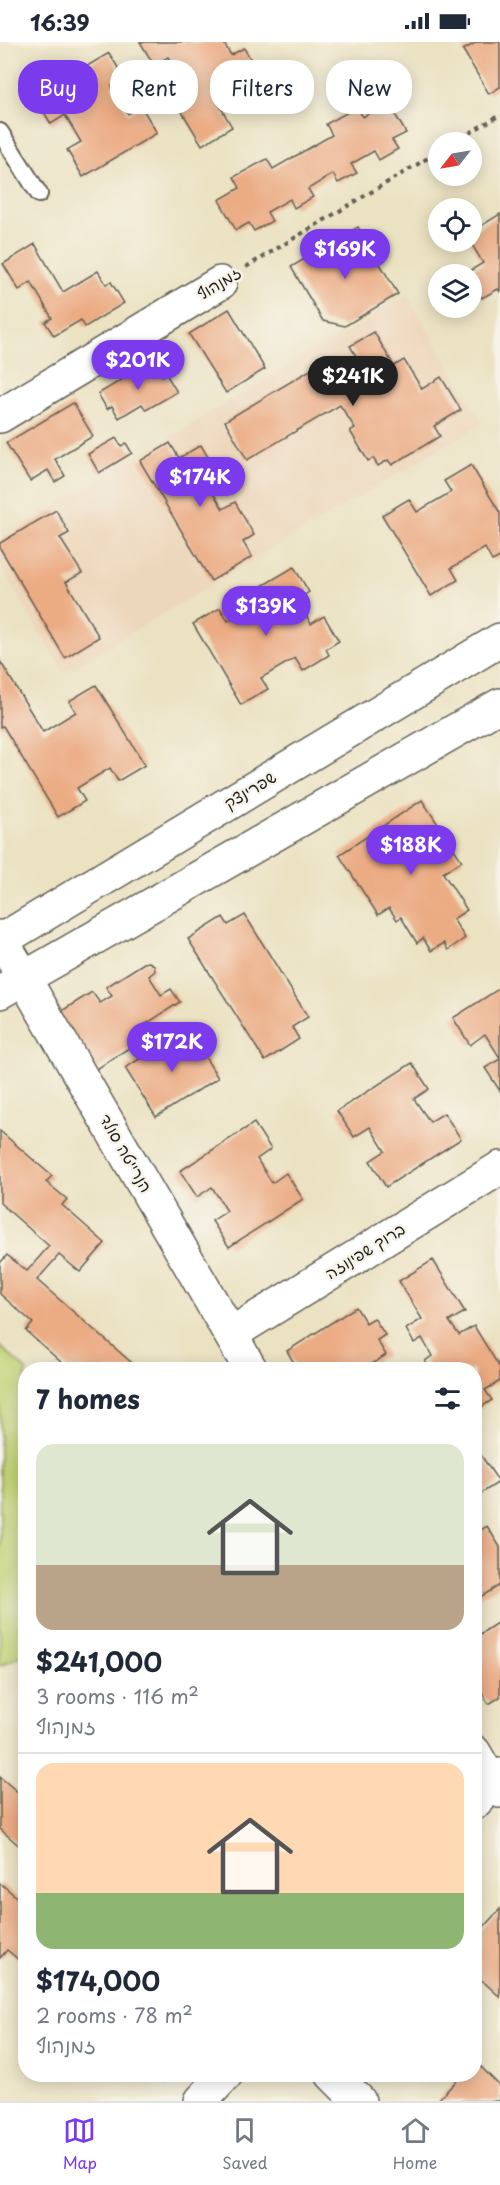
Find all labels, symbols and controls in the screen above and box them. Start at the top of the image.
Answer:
text: 16:39 [30,5,90,38]
chip: Buy [18,60,98,114]
chip: Rent [110,60,198,114]
chip: Filters [210,60,314,114]
chip: New [326,60,412,114]
north arrow [428,132,482,186]
map controls [428,132,482,318]
button: locate [428,198,482,252]
pin: $169K [303,229,387,280]
text: $169K [314,233,376,263]
street label: זמנהוף [192,260,245,305]
button: layers [428,264,482,318]
pin: $201K [96,340,180,391]
text: $201K [106,344,170,374]
pin: $241K [311,356,395,407]
text: $241K [322,360,384,390]
pin: $174K [158,457,242,508]
text: $174K [169,461,231,491]
pin: $139K [224,586,308,637]
text: $139K [236,590,296,620]
street label: שפרינצק [219,764,280,814]
pin: $188K [369,825,453,876]
text: $188K [380,829,442,859]
pin: $172K [130,1022,214,1073]
text: $172K [141,1026,203,1056]
street label: הנרייטה סולד [95,1109,159,1196]
street label: ברוך שפינוזה [320,1216,409,1284]
text: 7 homes [36,1379,140,1418]
icon: filters [431,1382,464,1415]
icon: home [196,1483,304,1591]
text: $241,000 [36,1642,162,1681]
text: 3 rooms · 116 m² [36,1681,199,1711]
text: זמנהוף [36,1711,96,1741]
icon: home [196,1802,304,1910]
text: $174,000 [36,1961,160,2000]
text: 2 rooms · 78 m² [36,2000,193,2030]
text: זמנהוף [36,2030,96,2060]
tab: Map [63,2114,97,2174]
tab: Saved [222,2114,268,2174]
tab: Home [393,2114,437,2174]

